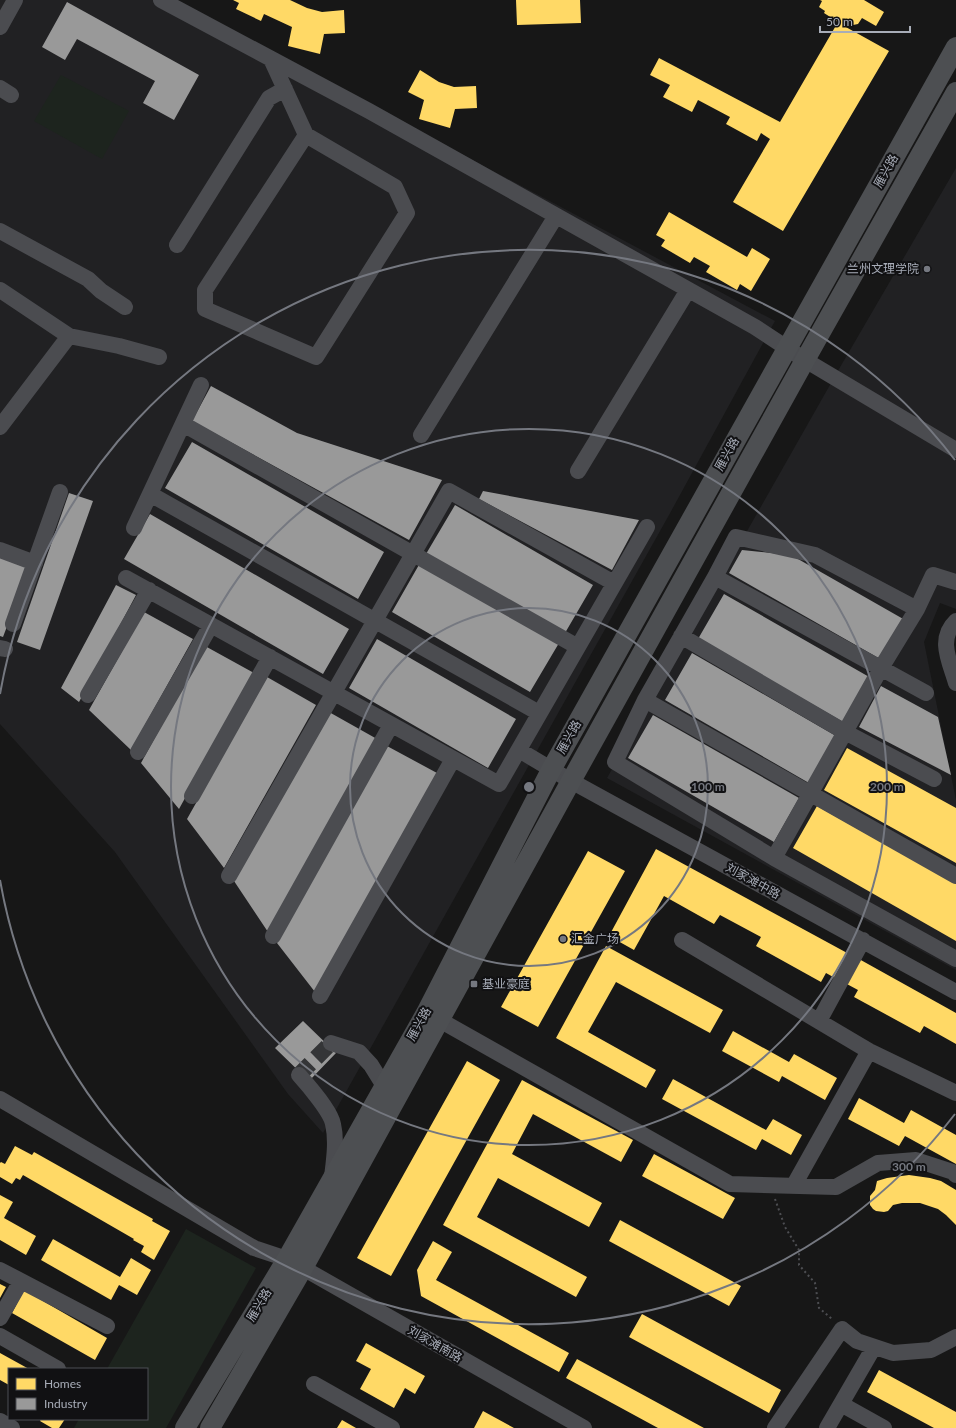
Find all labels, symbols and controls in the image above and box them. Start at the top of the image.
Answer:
scale bar [820,8,910,34]
text: 50 m [826,14,853,29]
street label: 雁兴路 [870,151,901,190]
place label: 兰州文理学院 [847,261,919,276]
marker: 兰州文理学院 [922,264,932,274]
street label: 雁兴路 [711,434,742,473]
street label: 雁兴路 [553,717,584,756]
text: 100 m [691,779,725,794]
text: 200 m [870,779,904,794]
centre of rings [522,780,536,794]
street label: 刘家滩中路 [723,859,783,902]
place label: 汇金广场 [571,931,619,946]
marker: 汇金广场 [558,934,568,944]
place label: 基业豪庭 [482,976,530,991]
marker: 基业豪庭 [469,979,479,989]
street label: 雁兴路 [403,1004,434,1043]
text: 300 m [892,1159,926,1174]
street label: 雁兴路 [243,1285,274,1324]
street label: 刘家滩南路 [406,1322,465,1365]
legend [8,1368,148,1420]
text: Homes [44,1376,81,1391]
text: Industry [44,1396,88,1411]

